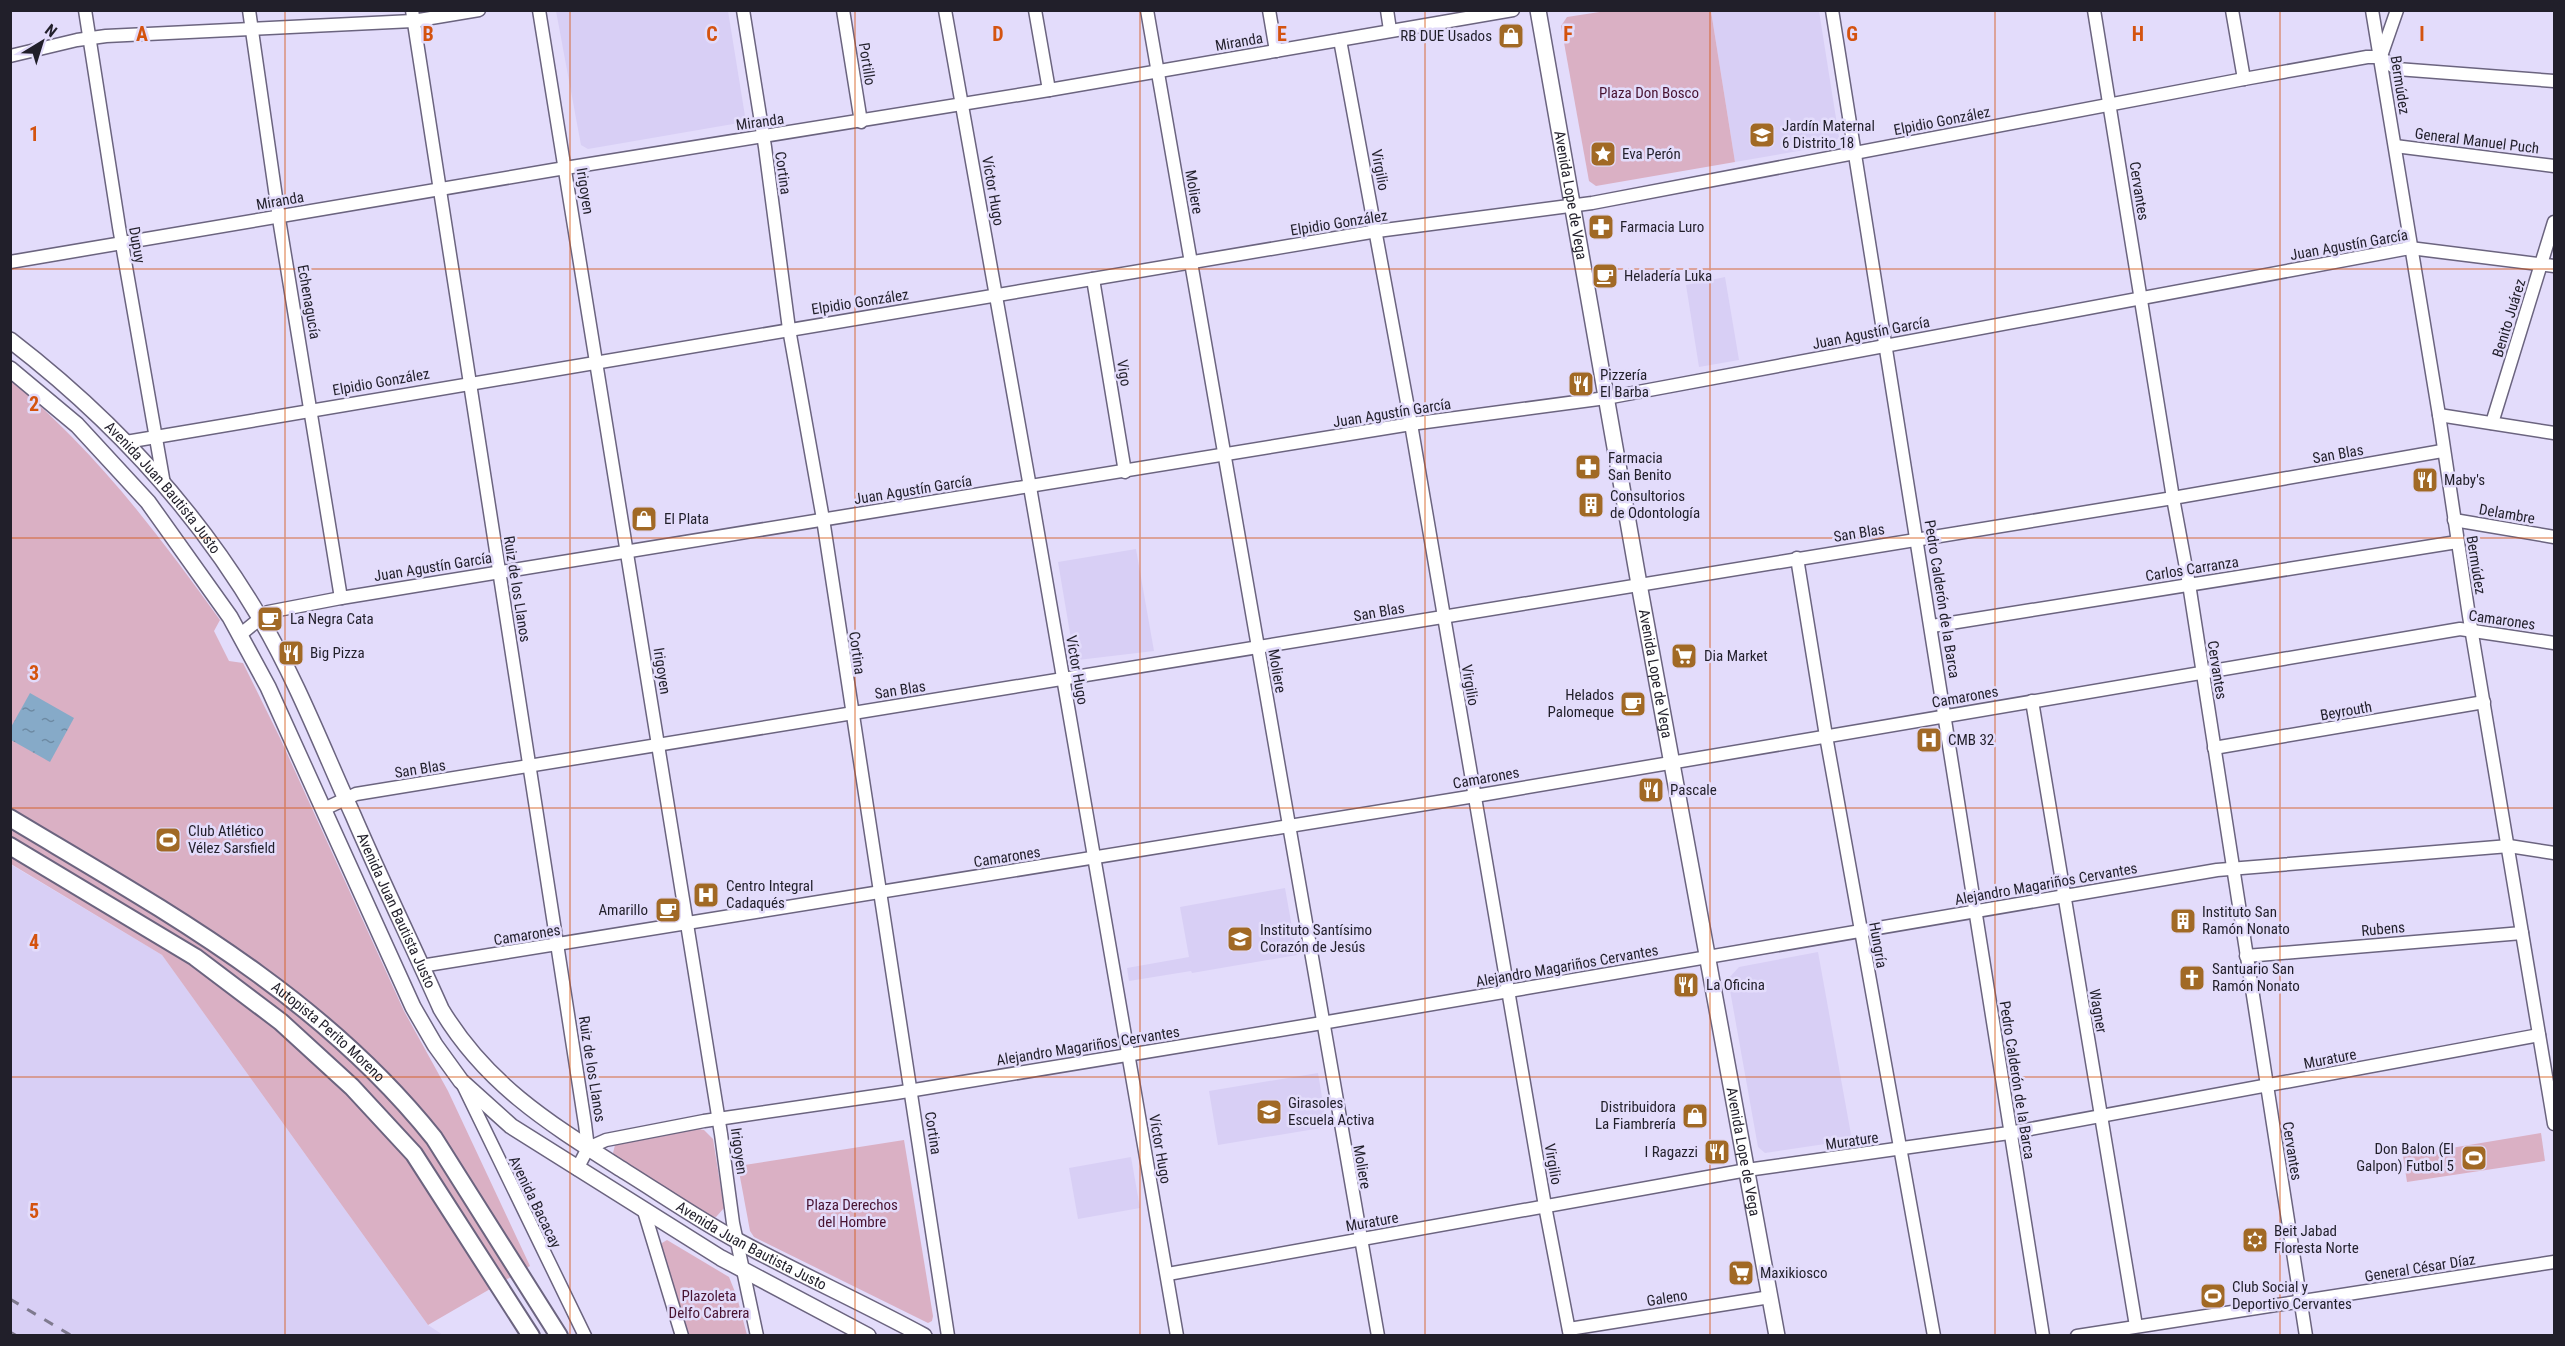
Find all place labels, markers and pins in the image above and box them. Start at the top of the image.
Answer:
shop icon: RB DUE Usados [1496,21,1526,51]
place label: RB DUE Usados [1400,27,1492,45]
place label: Jardín Maternal 6 Distrito 18 [1782,117,1875,152]
school or university icon: Jardín Maternal 6 Distrito 18 [1747,120,1777,150]
place icon: Eva Perón [1588,139,1618,169]
place label: Eva Perón [1622,145,1681,163]
pharmacy icon: Farmacia Luro [1586,212,1616,242]
place label: Farmacia Luro [1620,218,1704,236]
cafe icon: Heladería Luka [1590,261,1620,291]
place label: Heladería Luka [1624,267,1712,285]
place label: Pizzería El Barba [1600,366,1649,401]
restaurant icon: Pizzería El Barba [1566,369,1596,399]
place label: Farmacia San Benito [1608,449,1671,484]
pharmacy icon: Farmacia San Benito [1573,452,1603,482]
restaurant icon: Maby's [2410,465,2440,495]
place label: Maby's [2444,471,2485,489]
place label: Consultorios de Odontología [1610,487,1700,522]
building icon: Consultorios de Odontología [1576,490,1606,520]
shop icon: El Plata [629,504,659,534]
place label: El Plata [664,510,709,528]
cafe icon: La Negra Cata [255,604,285,634]
place label: La Negra Cata [290,610,374,628]
restaurant icon: Big Pizza [276,638,306,668]
supermarket icon: Dia Market [1669,641,1699,671]
place label: Big Pizza [310,644,365,662]
place label: Dia Market [1704,647,1768,665]
place label: Helados Palomeque [1547,686,1614,721]
cafe icon: Helados Palomeque [1618,689,1648,719]
hospital icon: CMB 32 [1914,725,1944,755]
place label: CMB 32 [1948,731,1994,749]
restaurant icon: Pascale [1636,775,1666,805]
place label: Pascale [1670,781,1717,799]
place label: Club Atlético Vélez Sarsfield [188,822,275,857]
sports icon: Club Atlético Vélez Sarsfield [153,825,183,855]
place label: Centro Integral Cadaqués [726,877,813,912]
hospital icon: Centro Integral Cadaqués [691,880,721,910]
cafe icon: Amarillo [653,895,683,925]
place label: Amarillo [598,901,648,919]
place label: Instituto San Ramón Nonato [2202,903,2290,938]
building icon: Instituto San Ramón Nonato [2168,906,2198,936]
place label: Instituto Santísimo Corazón de Jesús [1260,921,1372,956]
school or university icon: Instituto Santísimo Corazón de Jesús [1225,924,1255,954]
place label: Santuario San Ramón Nonato [2212,960,2300,995]
church icon: Santuario San Ramón Nonato [2177,963,2207,993]
restaurant icon: La Oficina [1671,970,1701,1000]
place label: La Oficina [1706,976,1765,994]
place label: Girasoles Escuela Activa [1288,1094,1375,1129]
school or university icon: Girasoles Escuela Activa [1254,1097,1284,1127]
place label: Distribuidora La Fiambrería [1595,1098,1676,1133]
shop icon: Distribuidora La Fiambrería [1680,1101,1710,1131]
restaurant icon: I Ragazzi [1702,1137,1732,1167]
place label: Don Balon (El Galpon) Futbol 5 [2356,1140,2454,1175]
place label: I Ragazzi [1644,1143,1698,1161]
sports icon: Don Balon (El Galpon) Futbol 5 [2459,1143,2489,1173]
place label: Beit Jabad Floresta Norte [2274,1222,2359,1257]
synagogue icon: Beit Jabad Floresta Norte [2240,1225,2270,1255]
supermarket icon: Maxikiosco [1726,1258,1756,1288]
place label: Maxikiosco [1760,1264,1828,1282]
place label: Club Social y Deportivo Cervantes [2232,1278,2352,1313]
sports icon: Club Social y Deportivo Cervantes [2198,1281,2228,1311]

